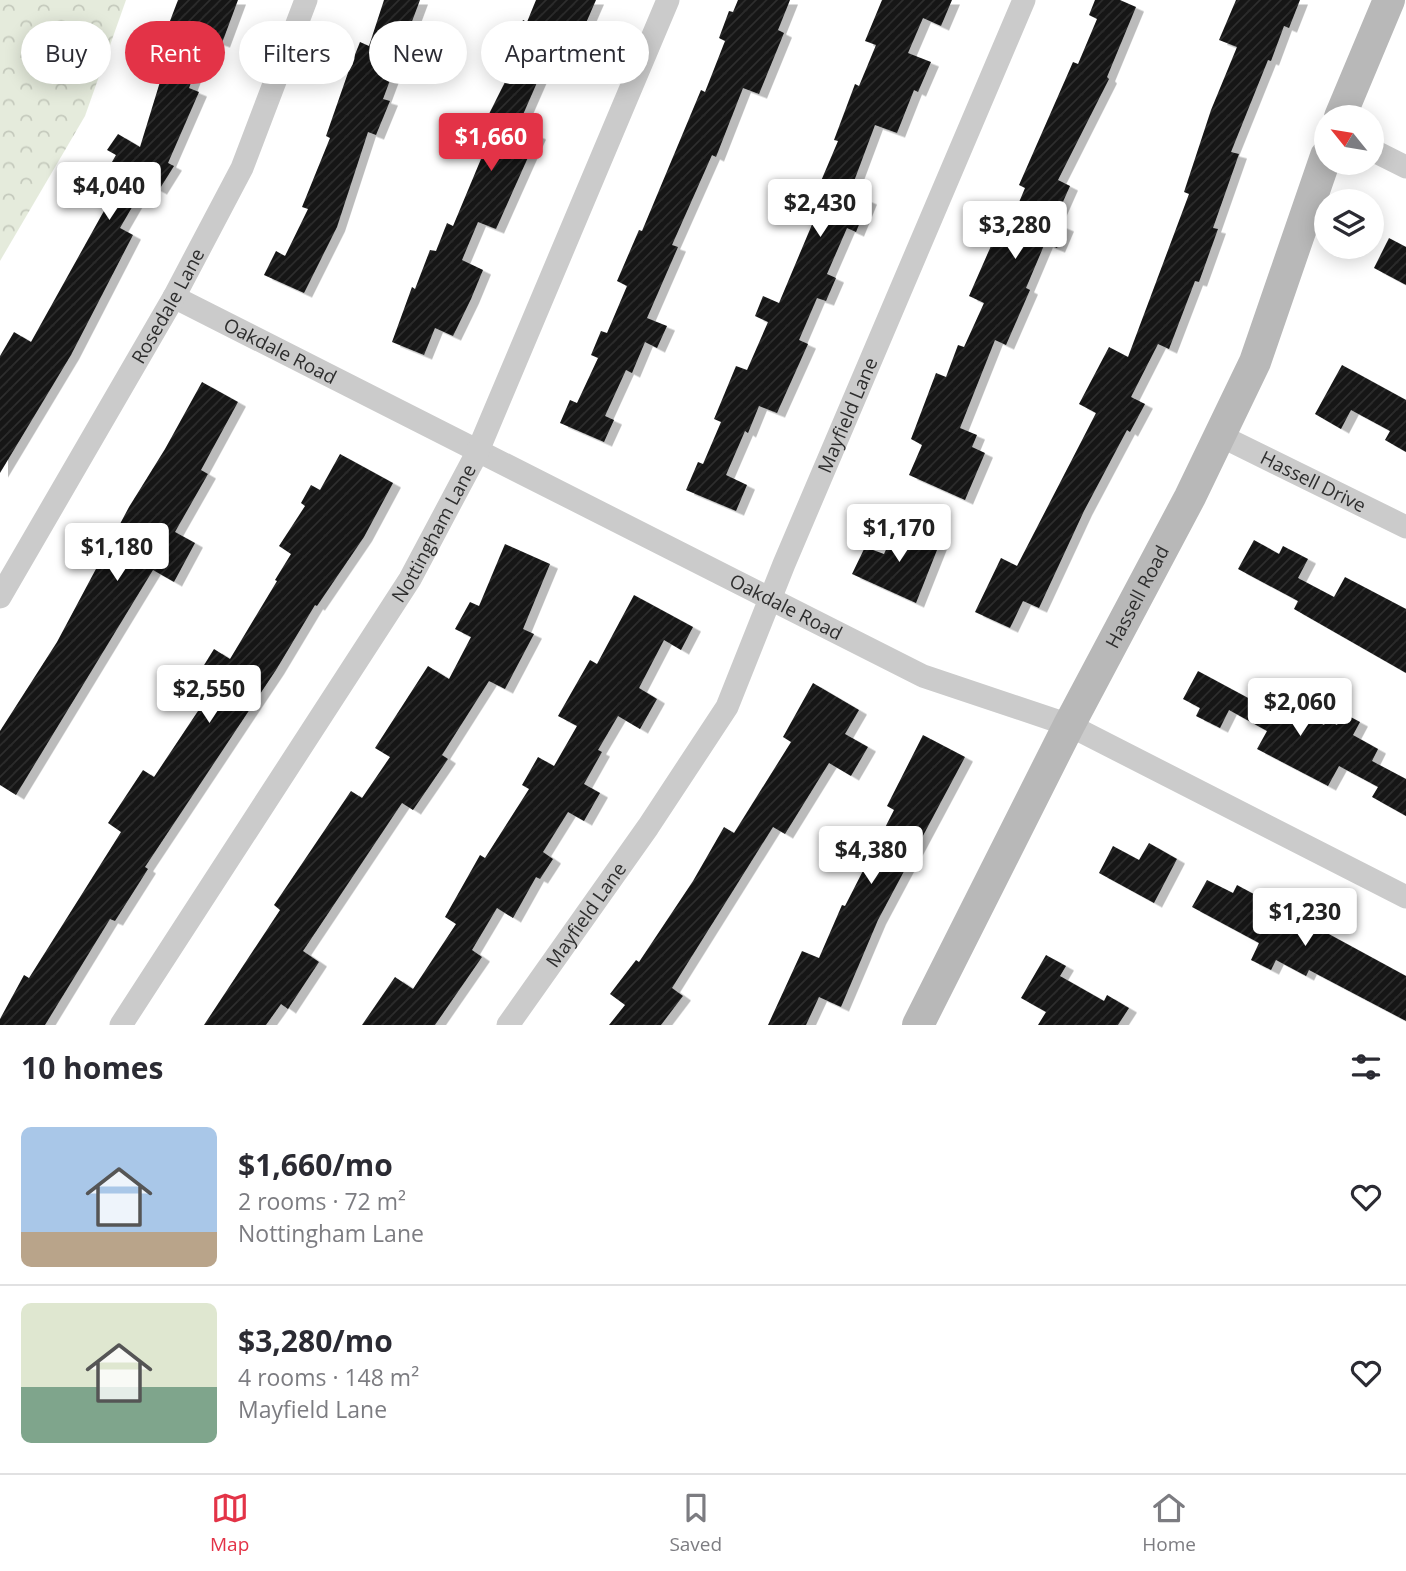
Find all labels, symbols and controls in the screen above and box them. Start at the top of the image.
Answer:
chip: Buy [21,21,111,84]
chip: Rent [125,21,225,84]
chip: Filters [239,21,355,84]
chip: New [369,21,467,84]
chip: Apartment [481,21,649,84]
north arrow [1314,105,1384,175]
map controls [1314,105,1384,259]
pin: $1,660 [434,114,548,173]
text: $1,660 [455,120,527,152]
pin: $4,040 [52,162,166,222]
text: $4,040 [73,169,145,201]
pin: $2,430 [763,180,877,239]
text: $2,430 [784,186,856,218]
button: layers [1314,189,1384,259]
pin: $3,280 [958,202,1072,261]
text: $3,280 [979,208,1051,240]
street label: Rosedale Lane [125,244,210,368]
street label: Oakdale Road [219,311,341,390]
street label: Mayfield Lane [811,353,883,477]
street label: Hassell Drive [1256,444,1370,518]
street label: Nottingham Lane [385,460,482,607]
pin: $1,170 [842,504,956,564]
text: $1,170 [863,511,935,543]
pin: $1,180 [60,524,174,583]
text: $1,180 [81,530,153,562]
street label: Hassell Road [1099,541,1175,653]
street label: Oakdale Road [725,567,847,646]
pin: $2,550 [152,666,266,725]
text: $2,550 [173,672,245,704]
pin: $2,060 [1243,678,1357,738]
text: $2,060 [1264,685,1336,717]
pin: $4,380 [814,826,928,886]
text: $4,380 [835,833,907,865]
street label: Mayfield Lane [540,857,632,973]
pin: $1,230 [1248,888,1362,948]
text: $1,230 [1269,895,1341,927]
text: 10 homes [21,1047,164,1088]
icon: filters [1347,1048,1385,1086]
text: $1,660/mo [238,1144,393,1185]
icon: home [77,1155,161,1239]
icon: heart [1347,1178,1385,1216]
text: 2 rooms · 72 m² [238,1185,406,1217]
text: Nottingham Lane [238,1217,424,1249]
text: $3,280/mo [238,1320,393,1361]
icon: home [77,1331,161,1415]
icon: heart [1347,1354,1385,1392]
text: 4 rooms · 148 m² [238,1361,419,1393]
text: Mayfield Lane [238,1393,387,1425]
tab: Map [210,1489,249,1557]
tab: Saved [669,1489,722,1557]
tab: Home [1142,1489,1196,1557]

